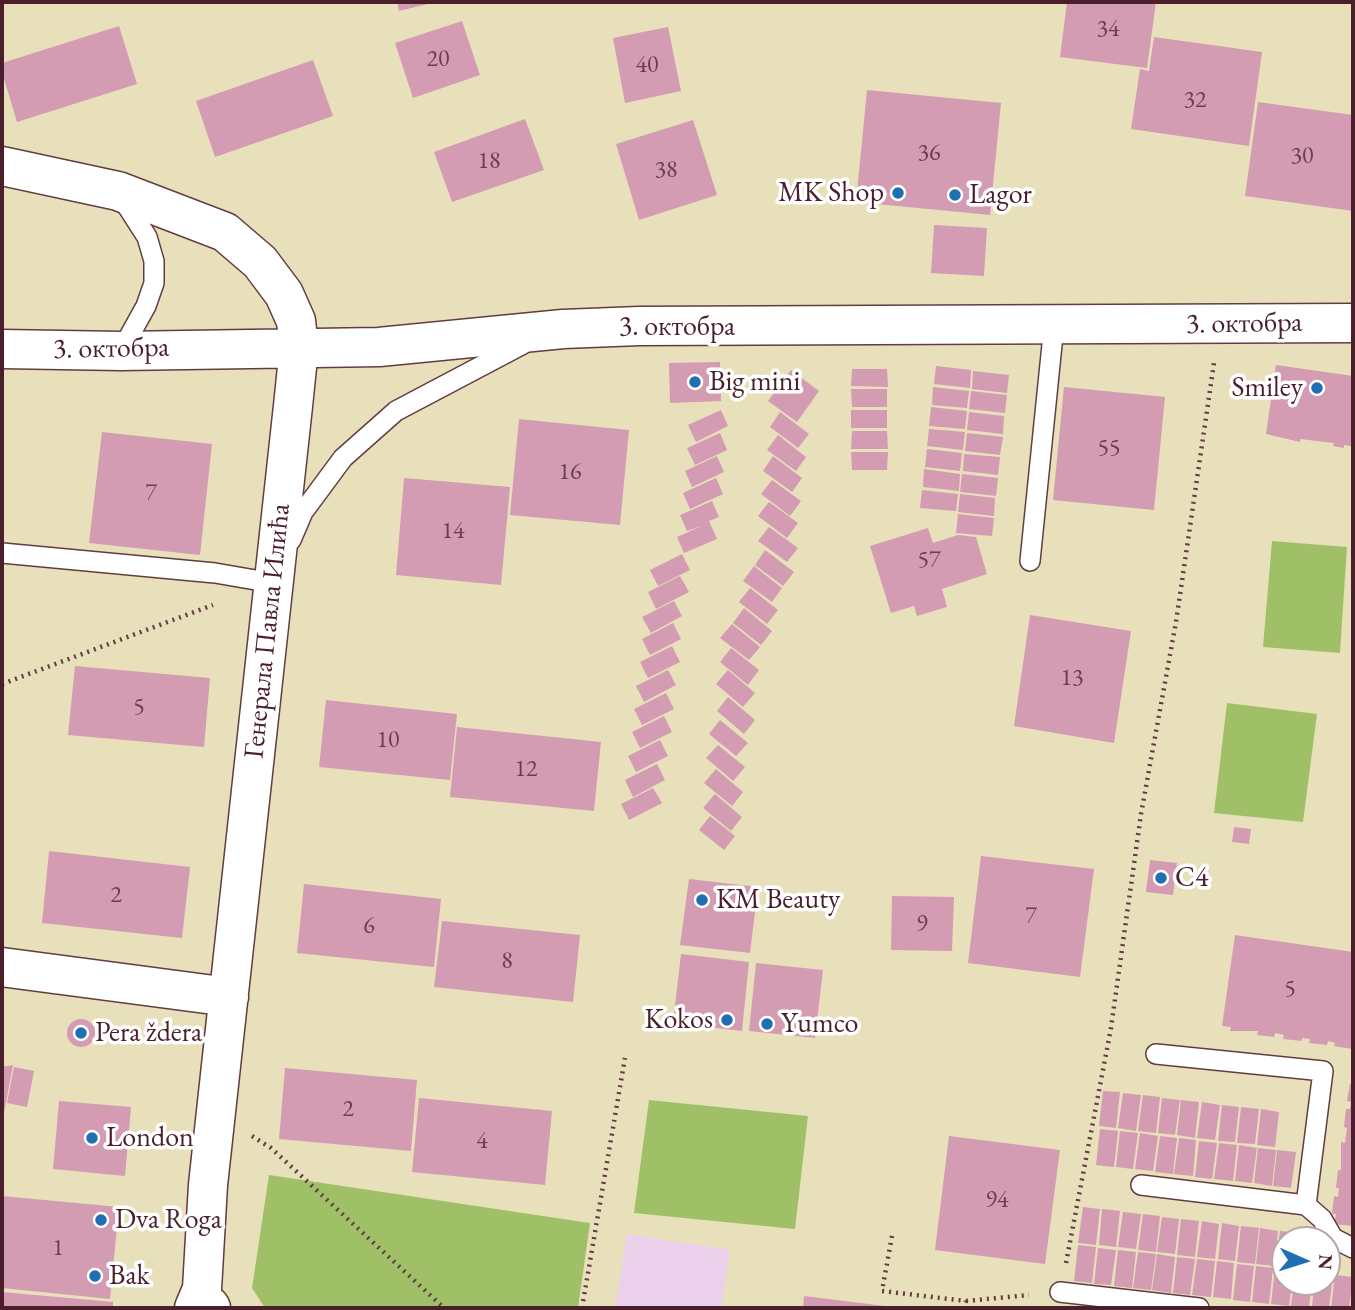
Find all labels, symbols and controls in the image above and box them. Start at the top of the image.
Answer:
house number: 34 [1096,15,1120,43]
house number: 20 [426,45,450,73]
house number: 40 [635,51,659,79]
house number: 32 [1183,86,1207,114]
house number: 36 [917,139,941,167]
house number: 30 [1290,142,1314,170]
house number: 18 [477,147,501,175]
house number: 38 [654,156,678,184]
place label: MK Shop [778,176,884,210]
place label: Lagor [969,178,1032,212]
marker: MK Shop [890,185,906,201]
marker: Lagor [947,187,963,203]
street label: 3. октобра [1185,306,1303,342]
street label: 3. октобра [619,310,735,344]
street label: 3. октобра [52,331,170,367]
place label: Big mini [709,365,800,399]
place label: Smiley [1231,371,1303,405]
marker: Big mini [687,374,703,390]
marker: Smiley [1309,380,1325,396]
house number: 55 [1097,434,1121,462]
house number: 16 [558,458,582,486]
house number: 7 [145,479,157,507]
street label: Генерала Павла Илића [238,502,298,760]
house number: 14 [441,517,465,545]
house number: 57 [917,546,941,574]
house number: 13 [1060,664,1084,692]
house number: 5 [133,693,145,721]
house number: 10 [376,726,400,754]
house number: 12 [514,755,538,783]
place label: C4 [1175,861,1208,895]
marker: C4 [1153,870,1169,886]
house number: 2 [110,881,122,909]
place label: KM Beauty [716,883,840,917]
marker: KM Beauty [694,892,710,908]
house number: 7 [1025,902,1037,930]
house number: 9 [916,910,928,938]
house number: 6 [363,912,375,940]
house number: 8 [501,947,513,975]
house number: 5 [1284,975,1296,1003]
place label: Kokos [644,1003,713,1037]
place label: Yumco [781,1007,858,1041]
marker: Kokos [719,1012,735,1028]
place label: Pera ždera [95,1016,202,1050]
marker: Yumco [759,1016,775,1032]
marker: Pera ždera [73,1025,89,1041]
house number: 2 [342,1095,354,1123]
place label: London [106,1121,194,1155]
house number: 4 [476,1127,488,1155]
marker: London [84,1130,100,1146]
house number: 94 [985,1186,1009,1214]
place label: Dva Roga [115,1203,222,1237]
marker: Dva Roga [93,1212,109,1228]
north arrow [1271,1226,1341,1296]
house number: 1 [52,1234,64,1262]
text: N [1313,1254,1338,1270]
place label: Bak [109,1259,150,1293]
marker: Bak [87,1268,103,1284]

